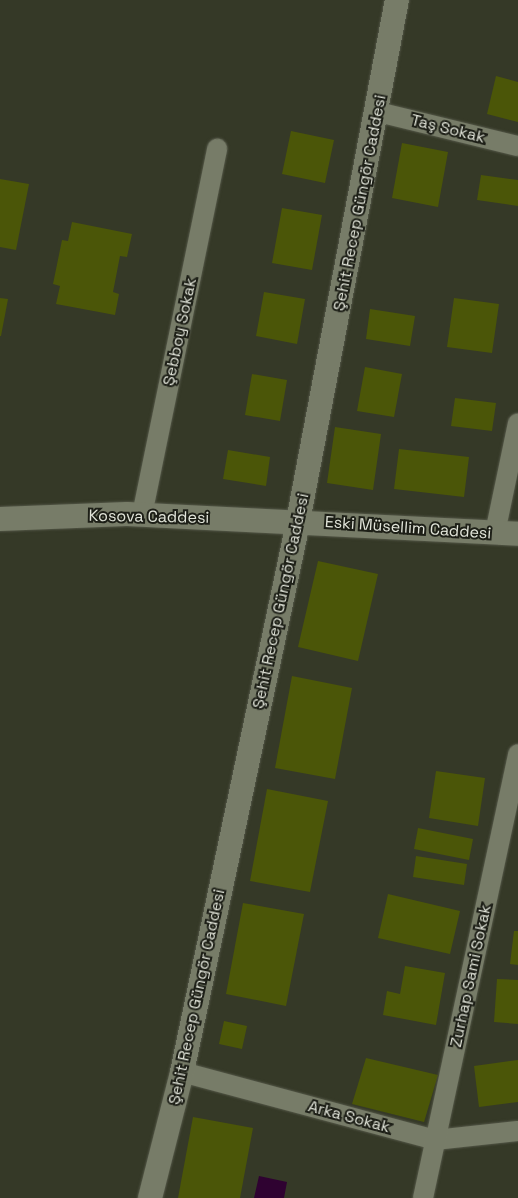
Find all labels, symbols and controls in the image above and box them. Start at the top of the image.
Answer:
street label: Şehit Recep Güngör Caddesi [330,93,390,313]
street label: Taş Sokak [409,111,487,147]
street label: Şebboy Sokak [159,276,201,388]
street label: Şehit Recep Güngör Caddesi [249,492,313,710]
street label: Kosova Caddesi [88,506,210,528]
street label: Eski Müsellim Caddesi [324,513,492,543]
street label: Şehit Recep Güngör Caddesi [165,888,229,1106]
street label: Zurhap Sami Sokak [447,903,495,1049]
street label: Arka Sokak [306,1097,392,1137]

